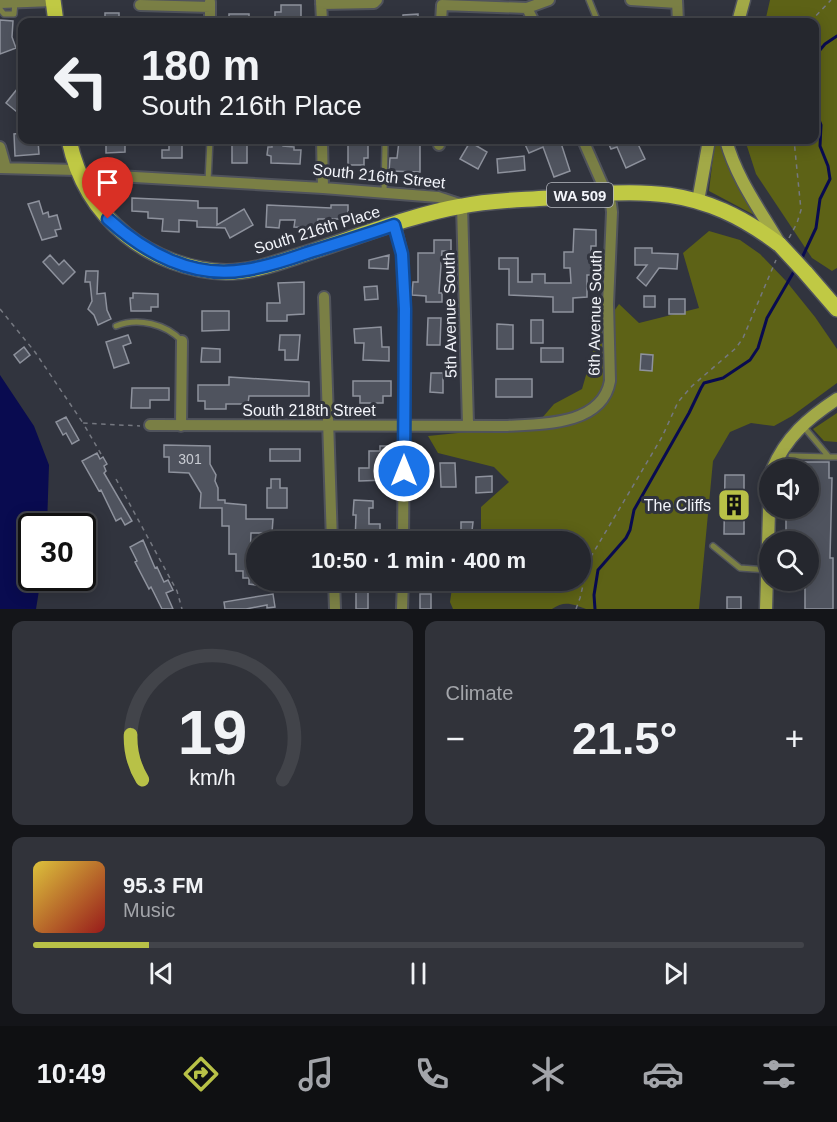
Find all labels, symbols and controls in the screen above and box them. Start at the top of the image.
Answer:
icon: left [42,42,120,120]
text: 180 m [141,42,260,89]
text: South 216th Place [141,91,362,121]
pin [82,157,133,219]
street label: South 216th Street [312,161,447,191]
icon: arrive [91,166,124,199]
road number: WA 509 [547,183,613,207]
street label: South 216th Place [252,203,382,257]
street label: 6th Avenue South [585,250,605,376]
street label: 5th Avenue South [440,252,460,378]
street label: South 218th Street [242,402,376,419]
position arrow [372,439,436,503]
house number: 301 [178,451,202,467]
map controls [759,459,819,591]
button: sound [759,459,819,519]
building icon: The Cliffs [716,487,752,523]
place label: The Cliffs [644,497,711,514]
speed limit sign: 30 [18,513,96,591]
button: search [759,531,819,591]
text: 10:50 · 1 min · 400 m [311,548,526,573]
text: Climate [446,682,513,704]
text: 19 [178,698,247,767]
text: 21.5° [572,713,678,764]
text: − [446,720,465,757]
text: + [785,720,804,757]
text: km/h [189,766,235,790]
text: 95.3 FM [123,873,204,898]
text: Music [123,899,175,921]
icon: previous [145,957,178,990]
icon: pause [402,957,435,990]
icon: next [659,957,692,990]
icon: directions [180,1053,222,1095]
icon: music [295,1053,337,1095]
icon: phone [411,1053,453,1095]
icon: climate [527,1053,569,1095]
icon: car [642,1053,684,1095]
icon: filters [758,1053,800,1095]
text: 10:49 [37,1059,106,1089]

